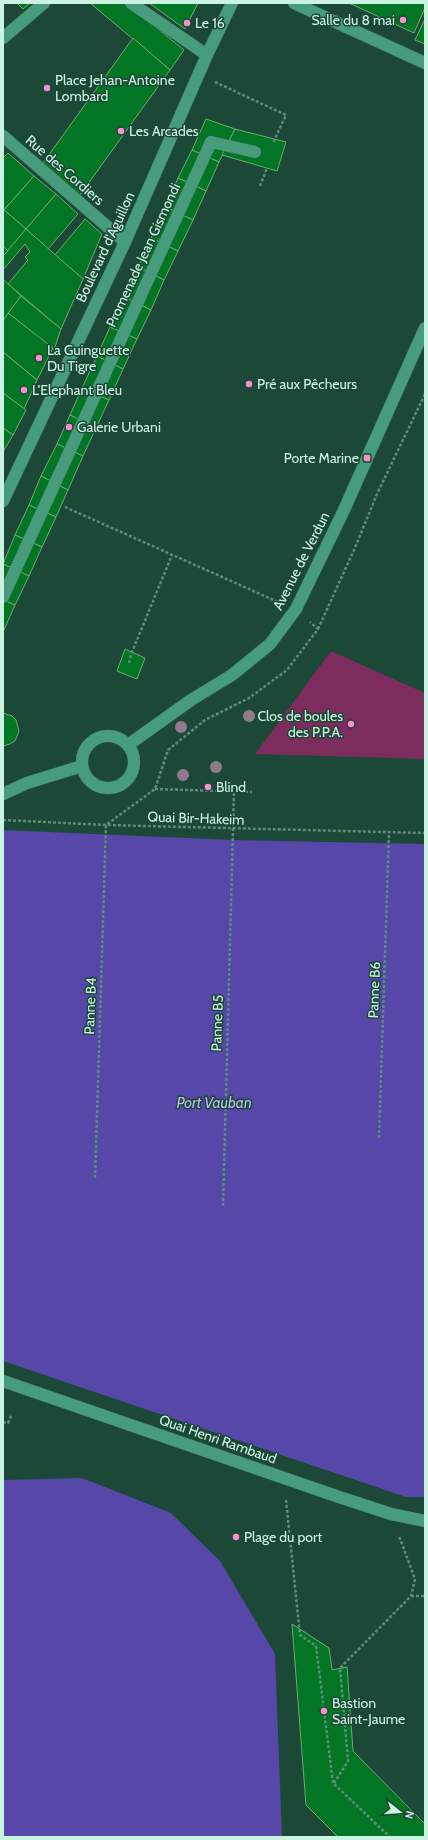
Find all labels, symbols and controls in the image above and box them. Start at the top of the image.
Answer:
place label: Salle du 8 mai [311,11,395,29]
place label: Le 16 [195,14,225,32]
marker: Salle du 8 mai [398,15,408,25]
marker: Le 16 [182,18,192,28]
place label: Place Jehan-Antoine Lombard [55,71,175,105]
marker: Place Jehan-Antoine Lombard [42,83,52,93]
place label: Les Arcades [129,122,199,140]
marker: Les Arcades [116,126,126,136]
street label: Rue des Cordiers [22,131,108,209]
street label: Promenade Jean Gismondi [102,180,184,330]
street label: Boulevard d'Aguillon [72,189,139,305]
place label: La Guinguette Du Tigre [47,341,129,375]
marker: La Guinguette Du Tigre [34,353,44,363]
place label: Pré aux Pêcheurs [257,375,357,393]
marker: Pré aux Pêcheurs [244,379,254,389]
place label: L'Elephant Bleu [32,381,122,399]
marker: L'Elephant Bleu [19,385,29,395]
place label: Galerie Urbani [77,418,161,436]
marker: Galerie Urbani [64,422,74,432]
place label: Porte Marine [284,449,359,467]
marker: Porte Marine [362,453,372,463]
street label: Avenue de Verdun [269,509,334,613]
place label: Clos de boules des P.P.A. [257,707,343,741]
marker: Clos de boules des P.P.A. [346,719,356,729]
place label: Blind [216,778,246,796]
marker: Blind [203,782,213,792]
street label: Quai Bir-Hakeim [147,807,245,829]
street label: Panne B6 [364,961,384,1019]
street label: Panne B4 [80,977,100,1035]
street label: Panne B5 [207,994,227,1052]
water label: Port Vauban [176,1094,252,1112]
street label: Quai Henri Rambaud [157,1410,279,1468]
place label: Plage du port [244,1528,322,1546]
marker: Plage du port [231,1532,241,1542]
place label: Bastion Saint-Jaume [332,1694,405,1728]
marker: Bastion Saint-Jaume [319,1706,329,1716]
north arrow [380,1792,420,1832]
text: N [402,1809,417,1821]

